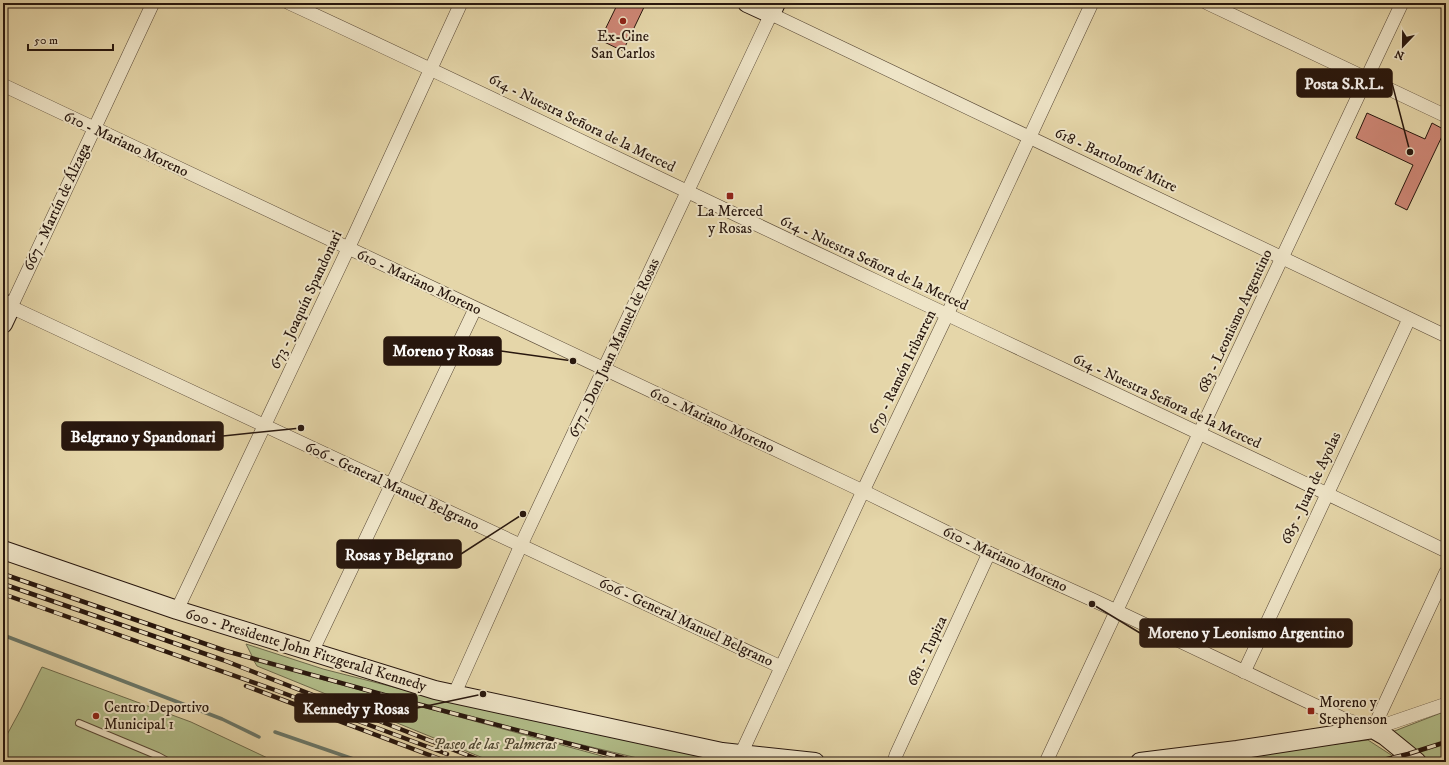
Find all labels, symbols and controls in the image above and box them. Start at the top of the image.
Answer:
marker: Ex-Cine San Carlos [618,16,628,26]
scale bar [28,26,113,52]
north arrow [1383,26,1423,66]
place label: Ex-Cine San Carlos [591,27,655,63]
text: 50 m [34,33,58,48]
text: N [1393,46,1406,63]
street label: 614 - Nuestra Señora de la Merced [485,69,679,177]
callout: Posta S.R.L. [1297,69,1392,97]
text: Posta S.R.L. [1304,74,1384,94]
street label: 610 - Mariano Moreno [61,107,191,181]
street label: 618 - Bartolomé Mitre [1052,123,1180,197]
street label: 667 - Martín de Álzaga [18,139,95,274]
marker: La Merced y Rosas [725,191,735,201]
place label: La Merced y Rosas [697,202,763,238]
street label: 614 - Nuestra Señora de la Merced [777,211,972,315]
street label: 673 - Joaquín Spandonari [266,228,347,372]
street label: 610 - Mariano Moreno [354,245,484,319]
street label: 683 - Leonismo Argentino [1193,246,1277,396]
street label: 677 - Don Juan Manuel de Rosas [564,255,664,441]
street label: 679 - Ramón Iribarren [864,307,940,437]
callout: Moreno y Rosas [384,337,501,365]
text: Moreno y Rosas [392,341,494,361]
street label: 614 - Nuestra Señora de la Merced [1070,349,1265,453]
street label: 610 - Mariano Moreno [647,383,777,457]
callout: Belgrano y Spandonari [62,422,223,450]
text: Belgrano y Spandonari [70,427,216,447]
street label: 685 - Juan de Ayolas [1277,429,1345,547]
street label: 606 - General Manuel Belgrano [302,437,482,535]
street label: 610 - Mariano Moreno [940,522,1070,596]
callout: Rosas y Belgrano [337,540,461,568]
text: Rosas y Belgrano [345,545,453,565]
street label: 606 - General Manuel Belgrano [596,573,776,671]
street label: 600 - Presidente John Fitzgerald Kennedy [183,604,430,696]
street label: 681 - Tupiza [903,612,952,689]
callout: Moreno y Leonismo Argentino [1140,619,1352,647]
text: Moreno y Leonismo Argentino [1148,623,1344,643]
place label: Moreno y Stephenson [1319,693,1388,729]
callout: Kennedy y Rosas [295,694,417,722]
place label: Centro Deportivo Municipal 1 [104,698,209,734]
text: Kennedy y Rosas [303,699,410,719]
marker: Moreno y Stephenson [1306,706,1316,716]
marker: Centro Deportivo Municipal 1 [91,711,101,721]
park label: Paseo de las Palmeras [433,735,557,754]

